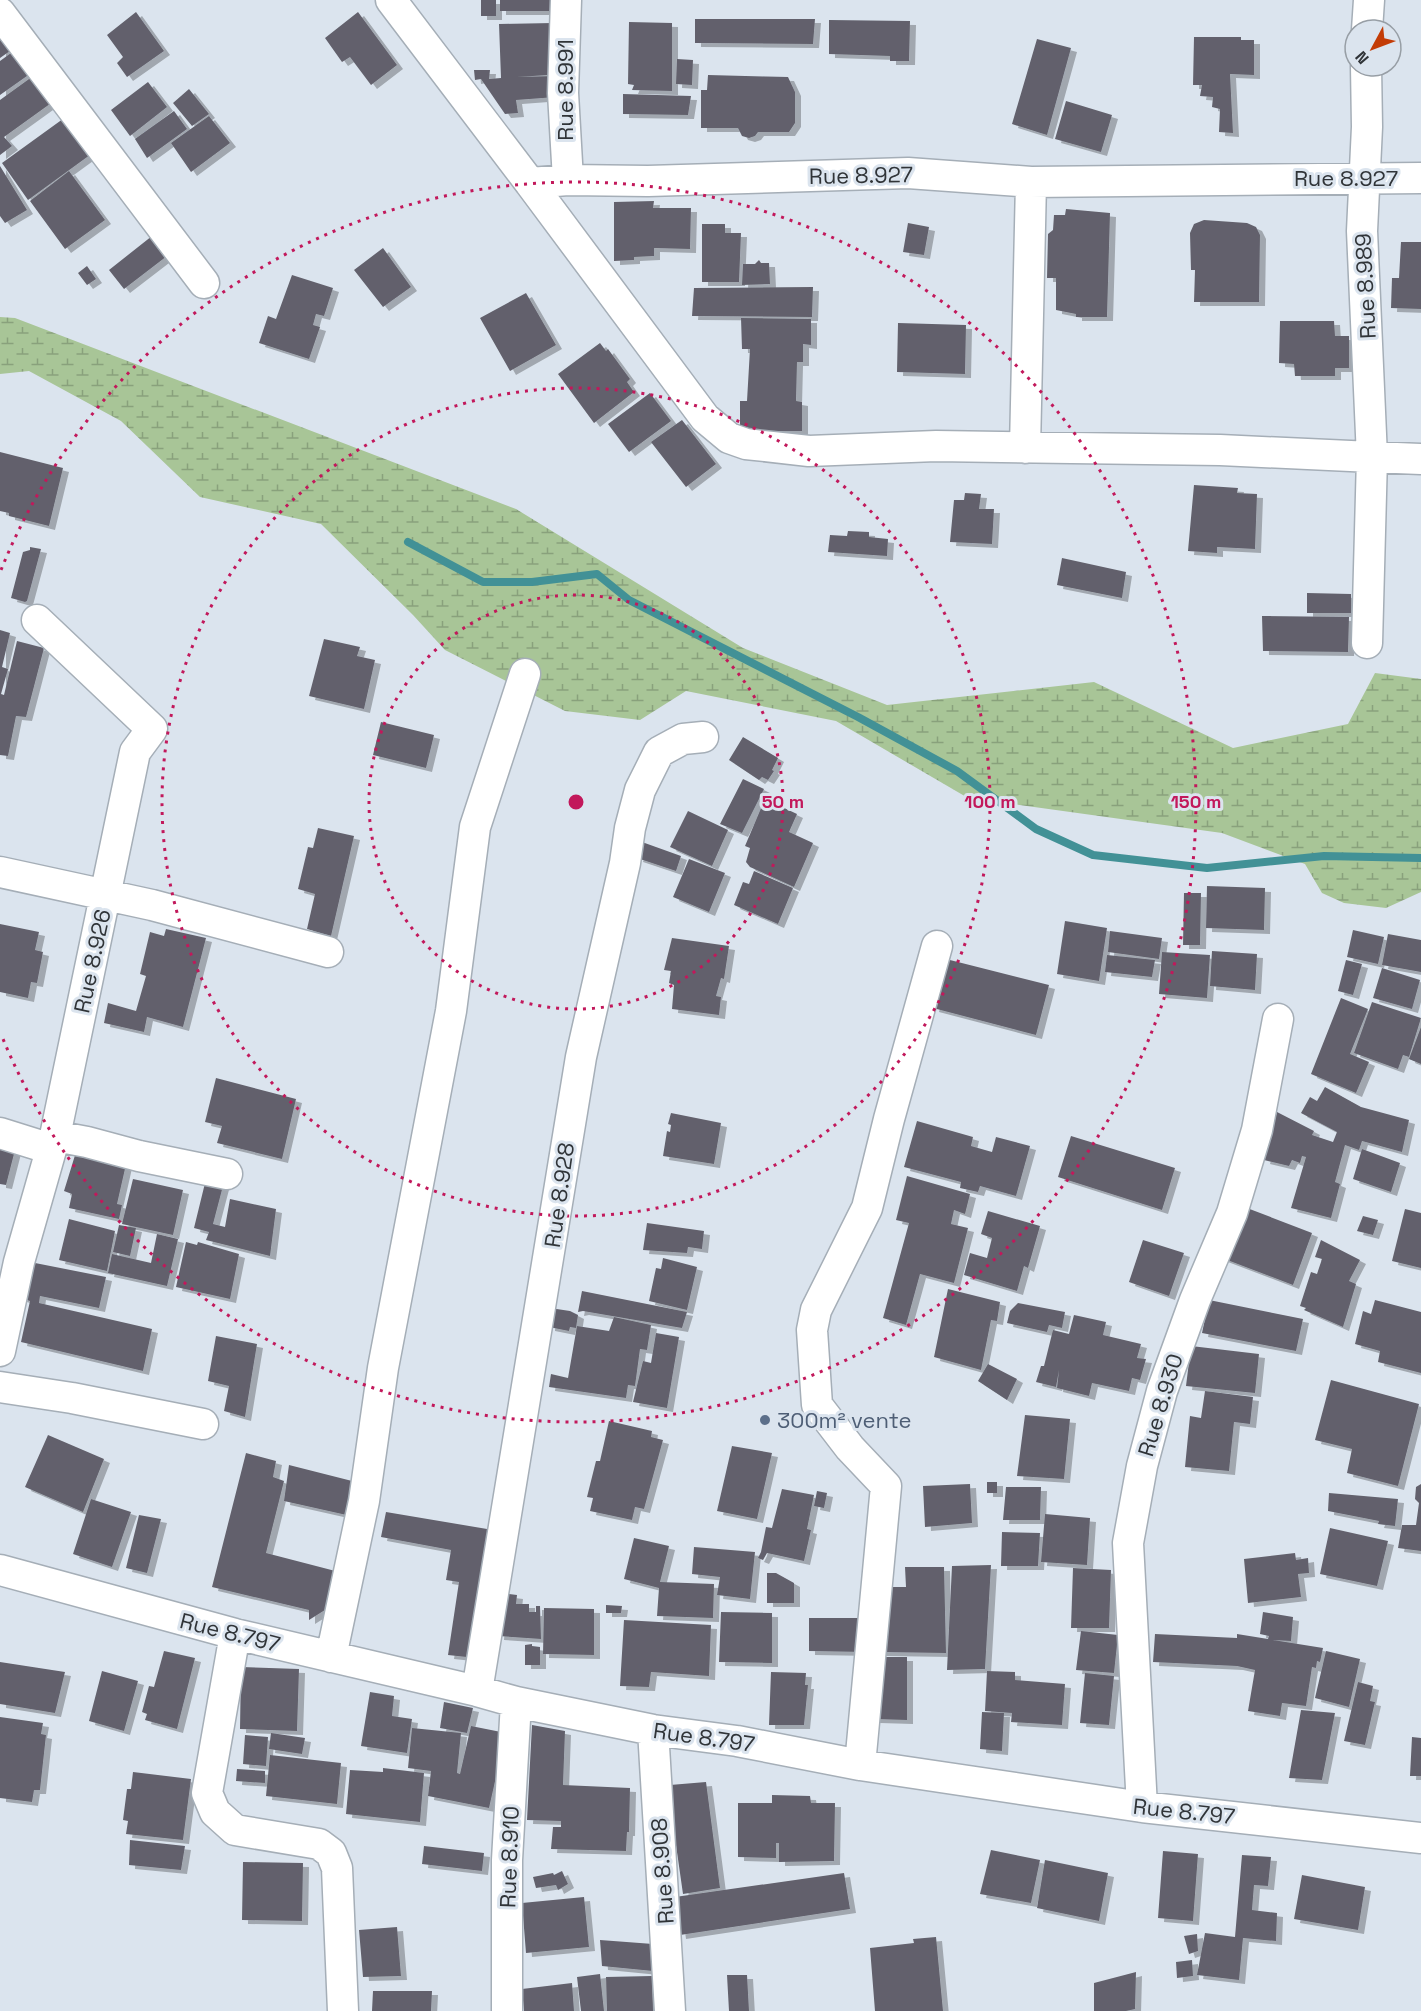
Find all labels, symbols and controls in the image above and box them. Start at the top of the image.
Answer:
north arrow [1343,18,1403,78]
street label: Rue 8.991 [551,39,579,141]
text: N [1351,47,1374,68]
street label: Rue 8.927 [809,160,913,190]
street label: Rue 8.927 [1294,164,1398,192]
street label: Rue 8.989 [1348,232,1382,340]
text: 50 m [762,790,804,813]
text: 100 m [964,790,1016,813]
text: 150 m [1171,790,1221,813]
centre of rings [566,792,586,812]
street label: Rue 8.926 [67,906,117,1016]
street label: Rue 8.928 [538,1141,580,1249]
street label: Rue 8.930 [1131,1350,1189,1460]
place label: 300m² vente [777,1406,911,1434]
marker: 300m² vente [758,1413,772,1427]
street label: Rue 8.797 [177,1606,283,1658]
street label: Rue 8.797 [651,1716,757,1758]
street label: Rue 8.797 [1132,1792,1236,1830]
street label: Rue 8.910 [493,1806,525,1908]
street label: Rue 8.908 [644,1817,680,1925]

